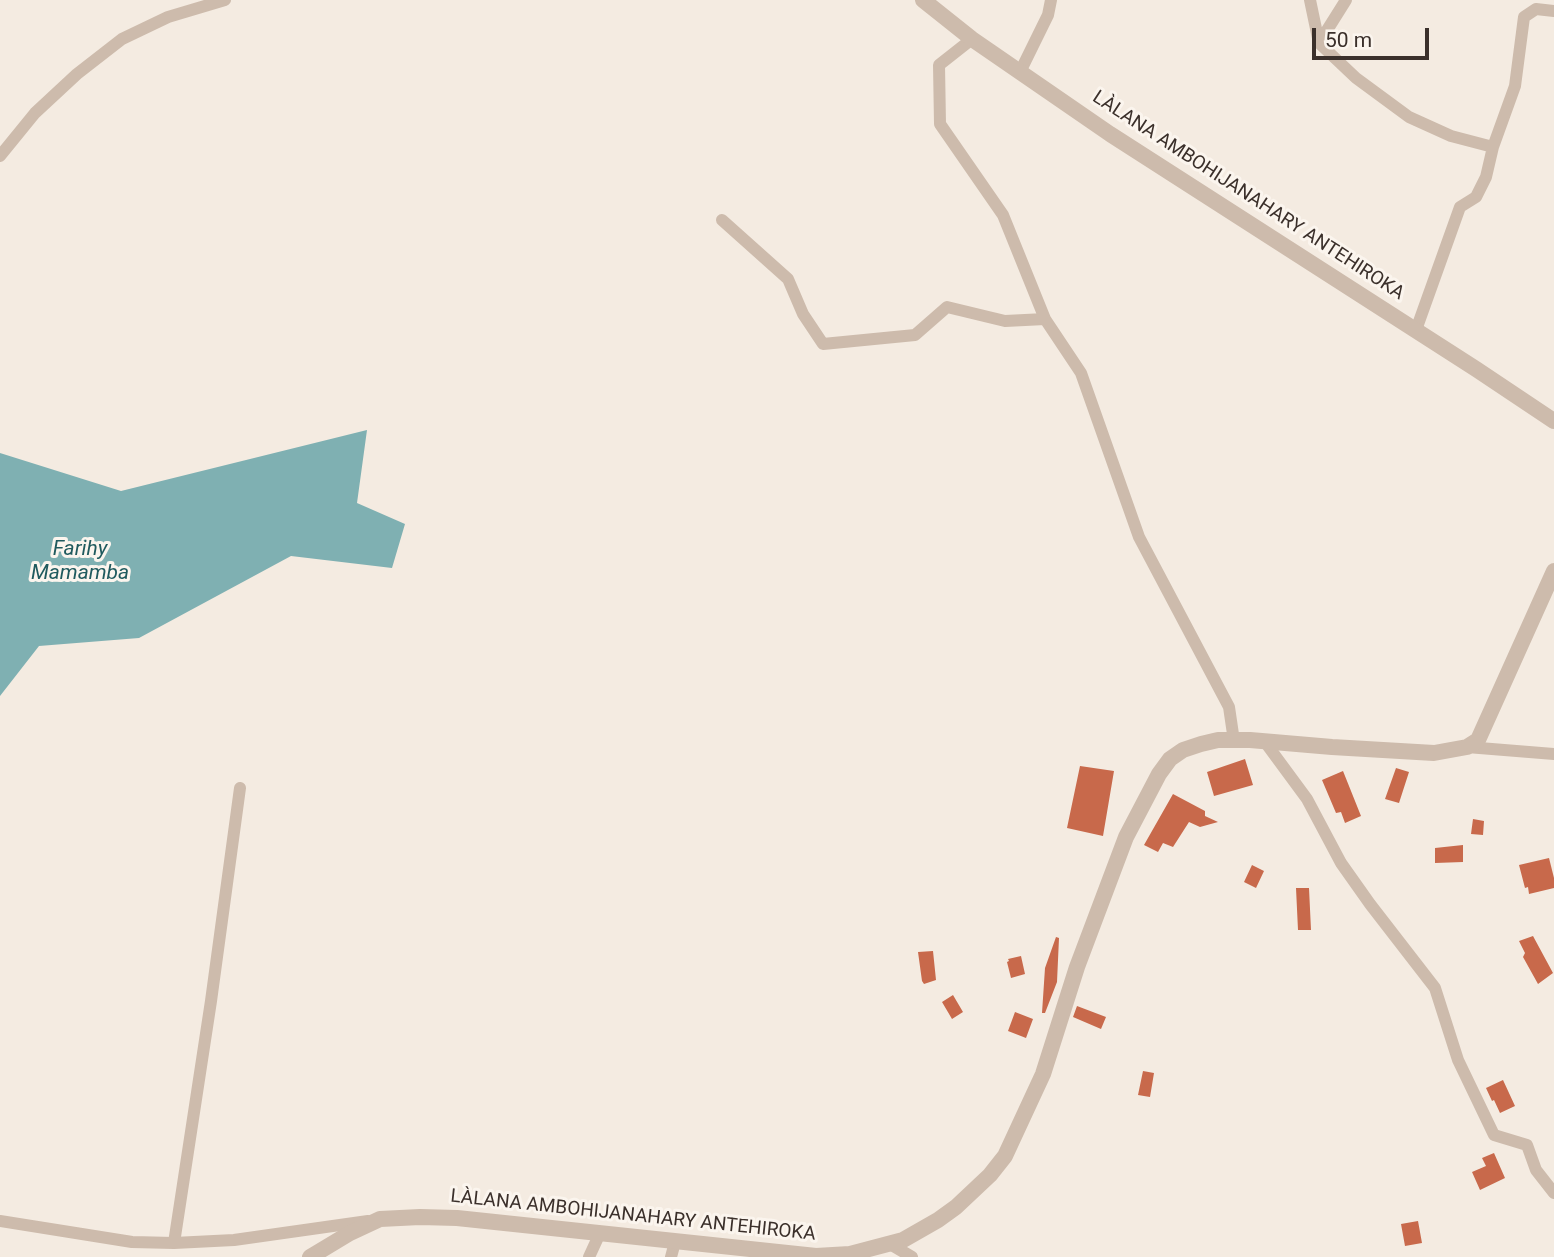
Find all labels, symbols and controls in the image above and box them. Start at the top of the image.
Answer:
scale bar [1316,14,1433,58]
text: 50 m [1325,28,1372,52]
street label: LÀLANA AMBOHIJANAHARY ANTEHIROKA [1088,87,1408,305]
water label: Farihy Mamamba [31,537,129,587]
street label: LÀLANA AMBOHIJANAHARY ANTEHIROKA [449,1185,817,1247]

